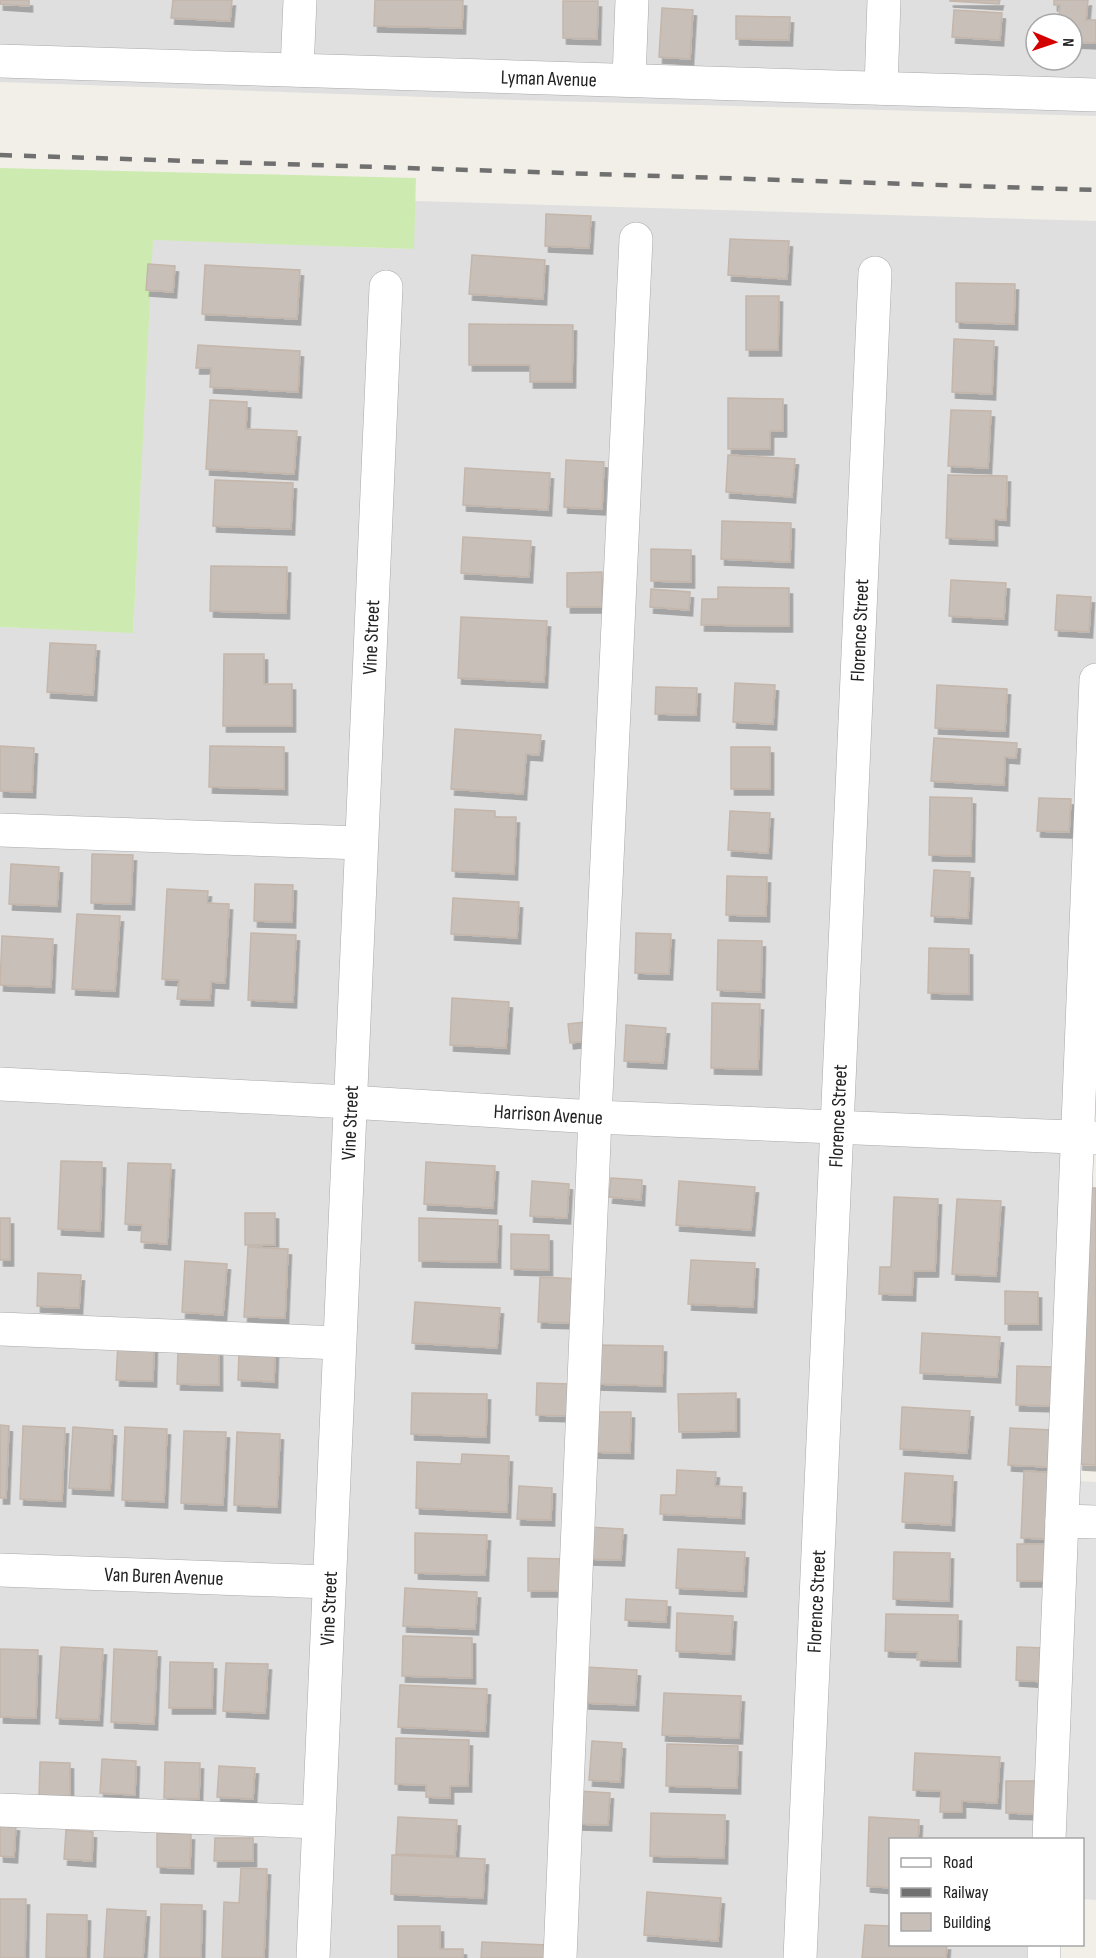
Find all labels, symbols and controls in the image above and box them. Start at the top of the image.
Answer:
north arrow [1024,12,1084,72]
text: N [1058,38,1077,47]
street label: Lyman Avenue [500,66,597,93]
street label: Florence Street [846,578,874,682]
street label: Vine Street [358,599,385,675]
street label: Florence Street [824,1064,853,1168]
street label: Vine Street [337,1085,364,1161]
street label: Harrison Avenue [493,1100,603,1130]
street label: Florence Street [803,1549,831,1653]
street label: Van Buren Avenue [104,1563,224,1591]
street label: Vine Street [316,1571,343,1646]
legend [889,1838,1084,1946]
text: Road [943,1852,973,1873]
text: Railway [943,1882,988,1903]
text: Building [943,1912,991,1933]

